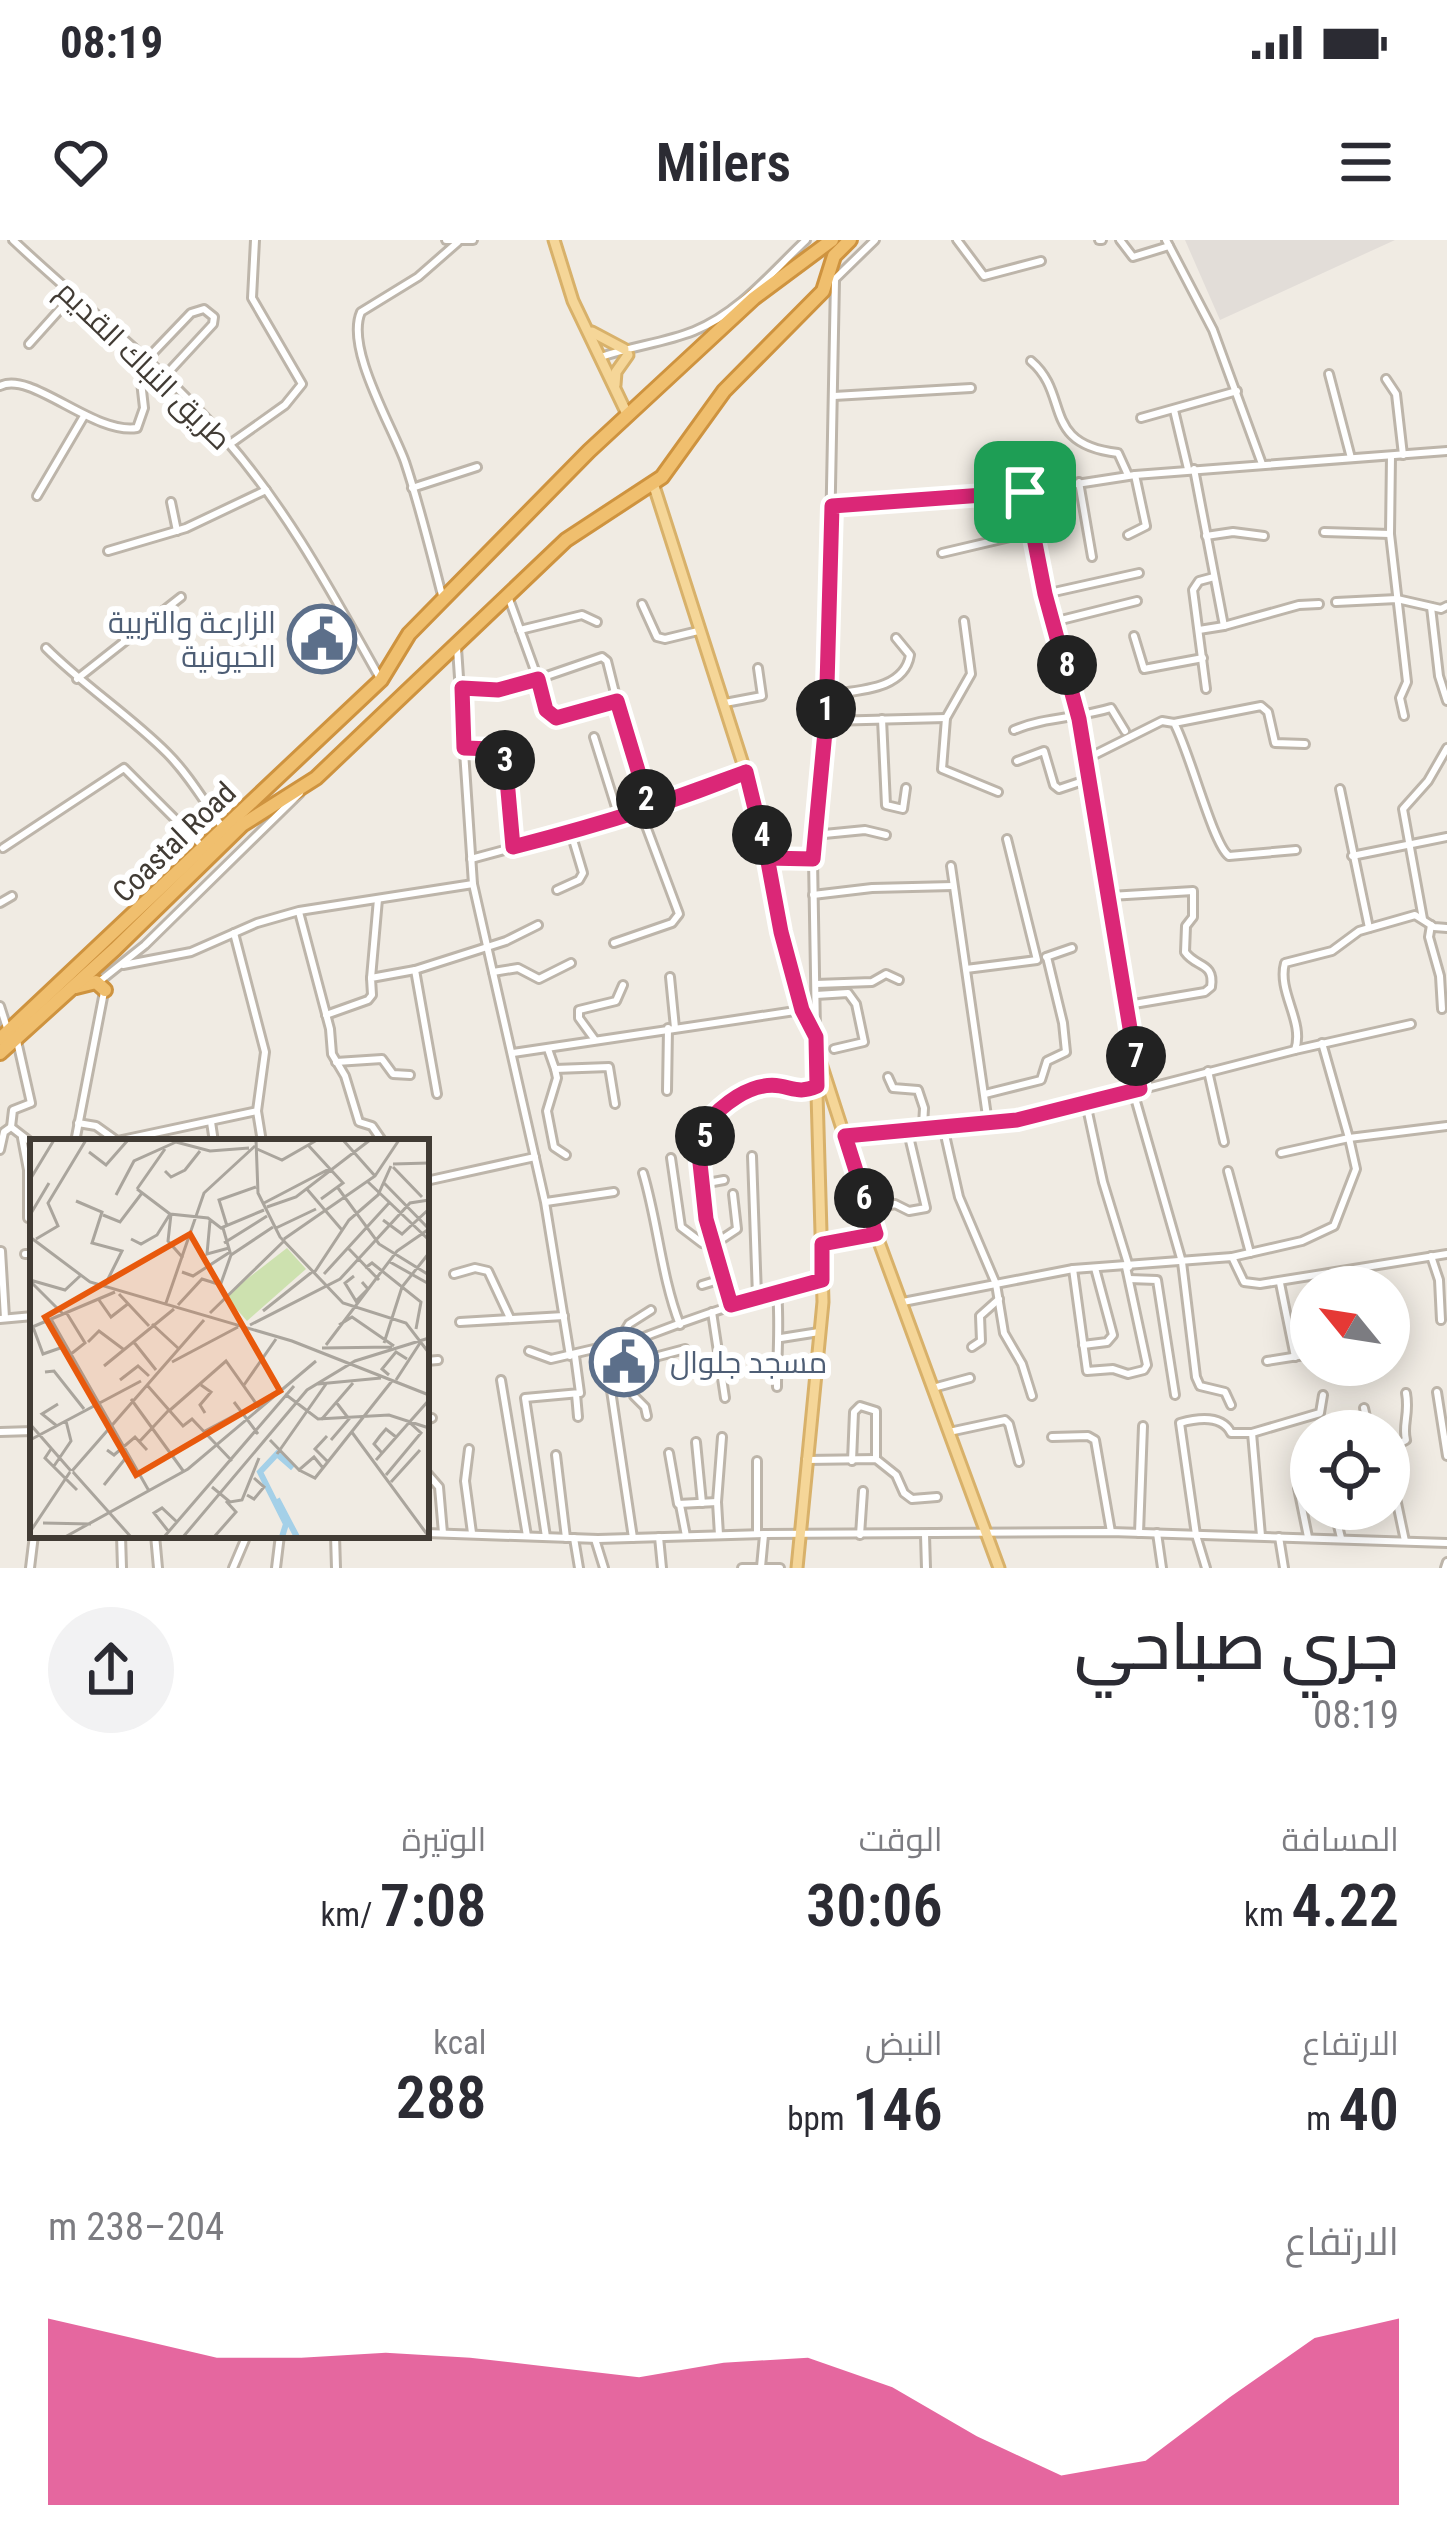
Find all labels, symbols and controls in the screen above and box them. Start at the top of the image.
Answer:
text: 08:19 [60,16,163,69]
icon: heart [48,129,114,195]
icon: menu [1333,129,1399,195]
text: Milers [656,131,791,194]
street label: طريق النباك القديم [48,273,238,459]
pin [974,441,1076,543]
icon: arrive [992,459,1058,525]
public building icon: الزارعة والتربية الحيونية [287,604,357,674]
place label: الزارعة والتربية الحيونية [108,605,276,674]
pin: 8 [1037,635,1097,695]
text: 8 [1059,645,1075,684]
pin: 1 [796,679,856,739]
text: 1 [818,689,834,728]
pin: 3 [475,730,535,790]
text: 3 [497,740,513,779]
pin: 2 [616,769,676,829]
street label: Coastal Road [105,775,243,909]
text: 2 [638,779,654,818]
pin: 4 [732,805,792,865]
text: 4 [754,815,770,854]
pin: 7 [1106,1026,1166,1086]
text: 7 [1128,1036,1144,1075]
pin: 5 [675,1106,735,1166]
text: 5 [697,1116,713,1155]
inset map [30,1139,429,1538]
pin: 6 [834,1168,894,1228]
text: 6 [856,1178,872,1217]
north arrow [1290,1266,1410,1386]
map controls [1290,1266,1410,1530]
public building icon: مسجد جلوال [589,1327,659,1397]
place label: مسجد جلوال [670,1345,827,1380]
button: locate [1290,1410,1410,1530]
button: share [48,1607,174,1733]
text: جري صباحي [1074,1608,1399,1685]
text: 08:19 [1313,1692,1399,1738]
text: الوتيرة [402,1820,486,1859]
text: الوقت [859,1820,943,1859]
text: المسافة [1282,1820,1399,1859]
text: 7:08 [380,1870,486,1941]
text: 30:06 [806,1870,943,1941]
text: 4.22 [1291,1870,1399,1941]
text: /km [320,1895,380,1934]
text: km [1244,1895,1291,1934]
text: kcal [433,2023,486,2062]
text: النبض [865,2024,943,2063]
text: الارتفاع [1302,2024,1399,2063]
text: 288 [396,2062,486,2133]
text: 146 [852,2074,943,2145]
text: 40 [1339,2074,1399,2145]
text: bpm [787,2099,852,2138]
text: m [1306,2099,1339,2138]
text: 204–238 m [48,2204,224,2250]
text: الارتفاع [1285,2219,1399,2265]

